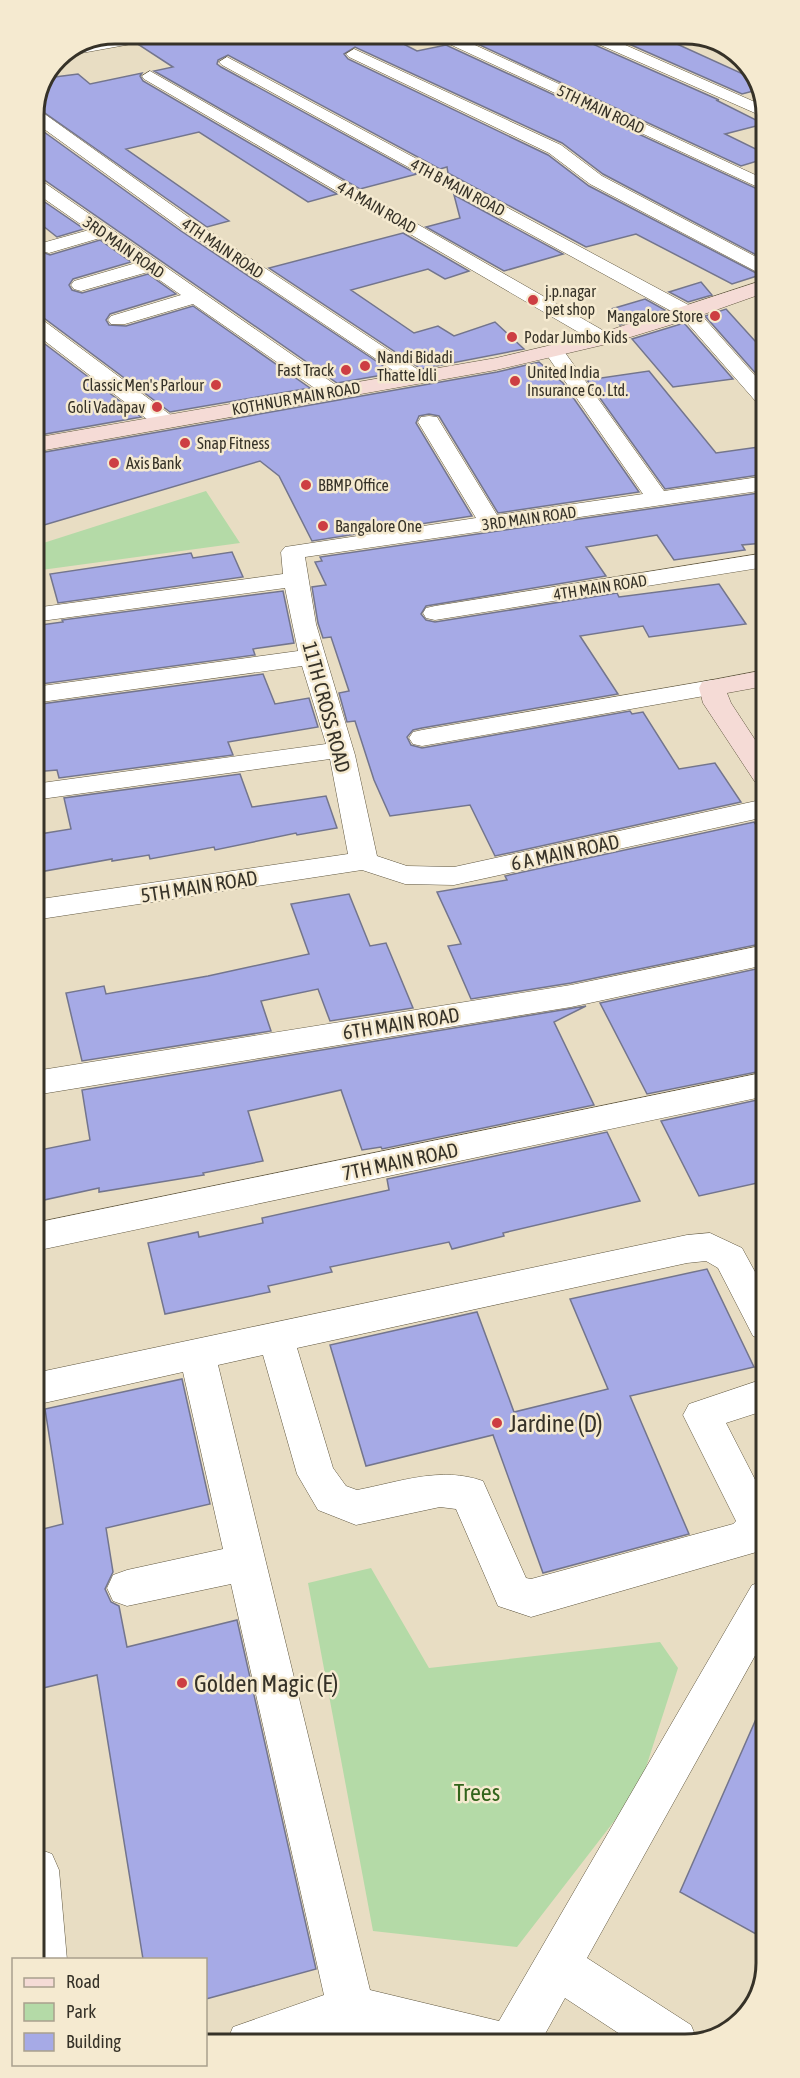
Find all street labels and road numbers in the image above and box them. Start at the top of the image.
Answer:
street label: 5TH MAIN ROAD [554,81,648,137]
street label: 4TH B MAIN ROAD [408,155,508,219]
street label: 4 A MAIN ROAD [334,177,420,237]
street label: 3RD MAIN ROAD [80,212,168,282]
street label: 4TH MAIN ROAD [179,214,267,282]
street label: KOTHNUR MAIN ROAD [230,378,362,418]
street label: 3RD MAIN ROAD [481,502,577,534]
street label: 4TH MAIN ROAD [552,571,648,603]
street label: 11TH CROSS ROAD [298,639,356,775]
street label: 6 A MAIN ROAD [509,829,621,875]
street label: 5TH MAIN ROAD [139,865,259,907]
street label: 6TH MAIN ROAD [341,1002,461,1044]
street label: 7TH MAIN ROAD [340,1137,460,1185]

